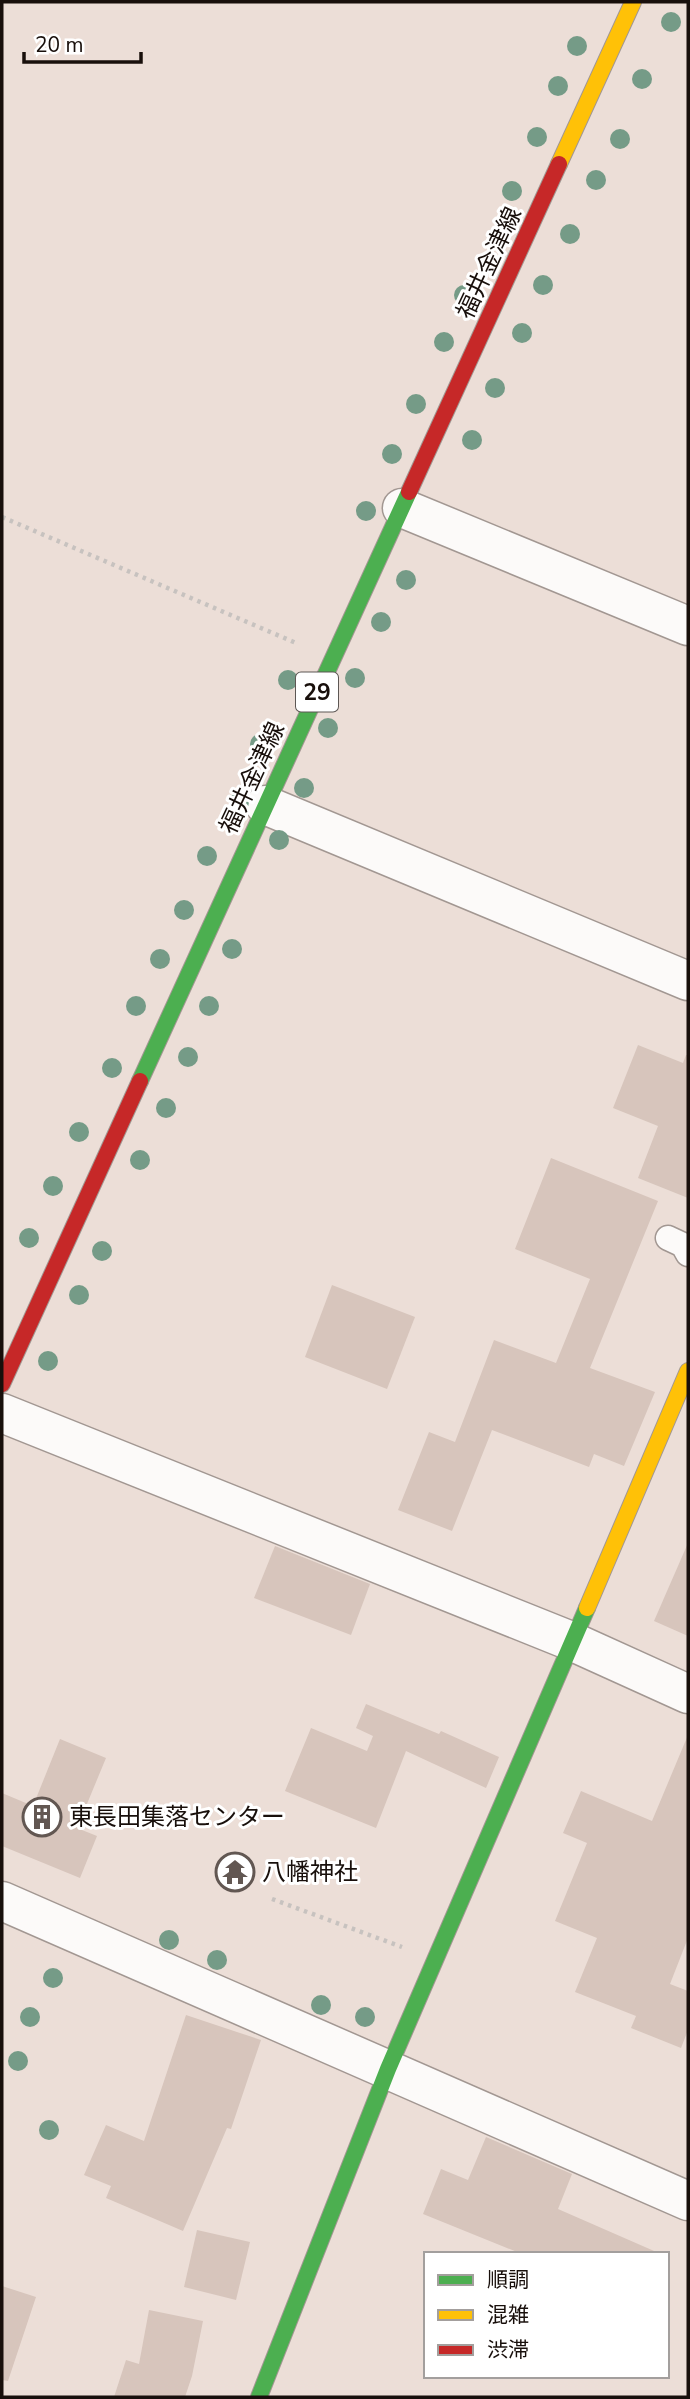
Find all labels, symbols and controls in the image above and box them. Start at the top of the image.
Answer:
scale bar [24,21,142,65]
text: 20 m [35,31,84,59]
street label: 福井金津線 [449,202,529,324]
road number: 29 [296,672,338,712]
street label: 福井金津線 [212,717,292,839]
building icon: 東長田集落センター [21,1796,63,1838]
place label: 東長田集落センター [69,1801,285,1833]
temple icon: 八幡神社 [214,1851,256,1893]
place label: 八幡神社 [262,1856,358,1888]
legend [424,2252,669,2378]
text: 順調 [487,2266,529,2294]
text: 混雑 [487,2301,529,2329]
text: 渋滞 [487,2336,529,2364]

